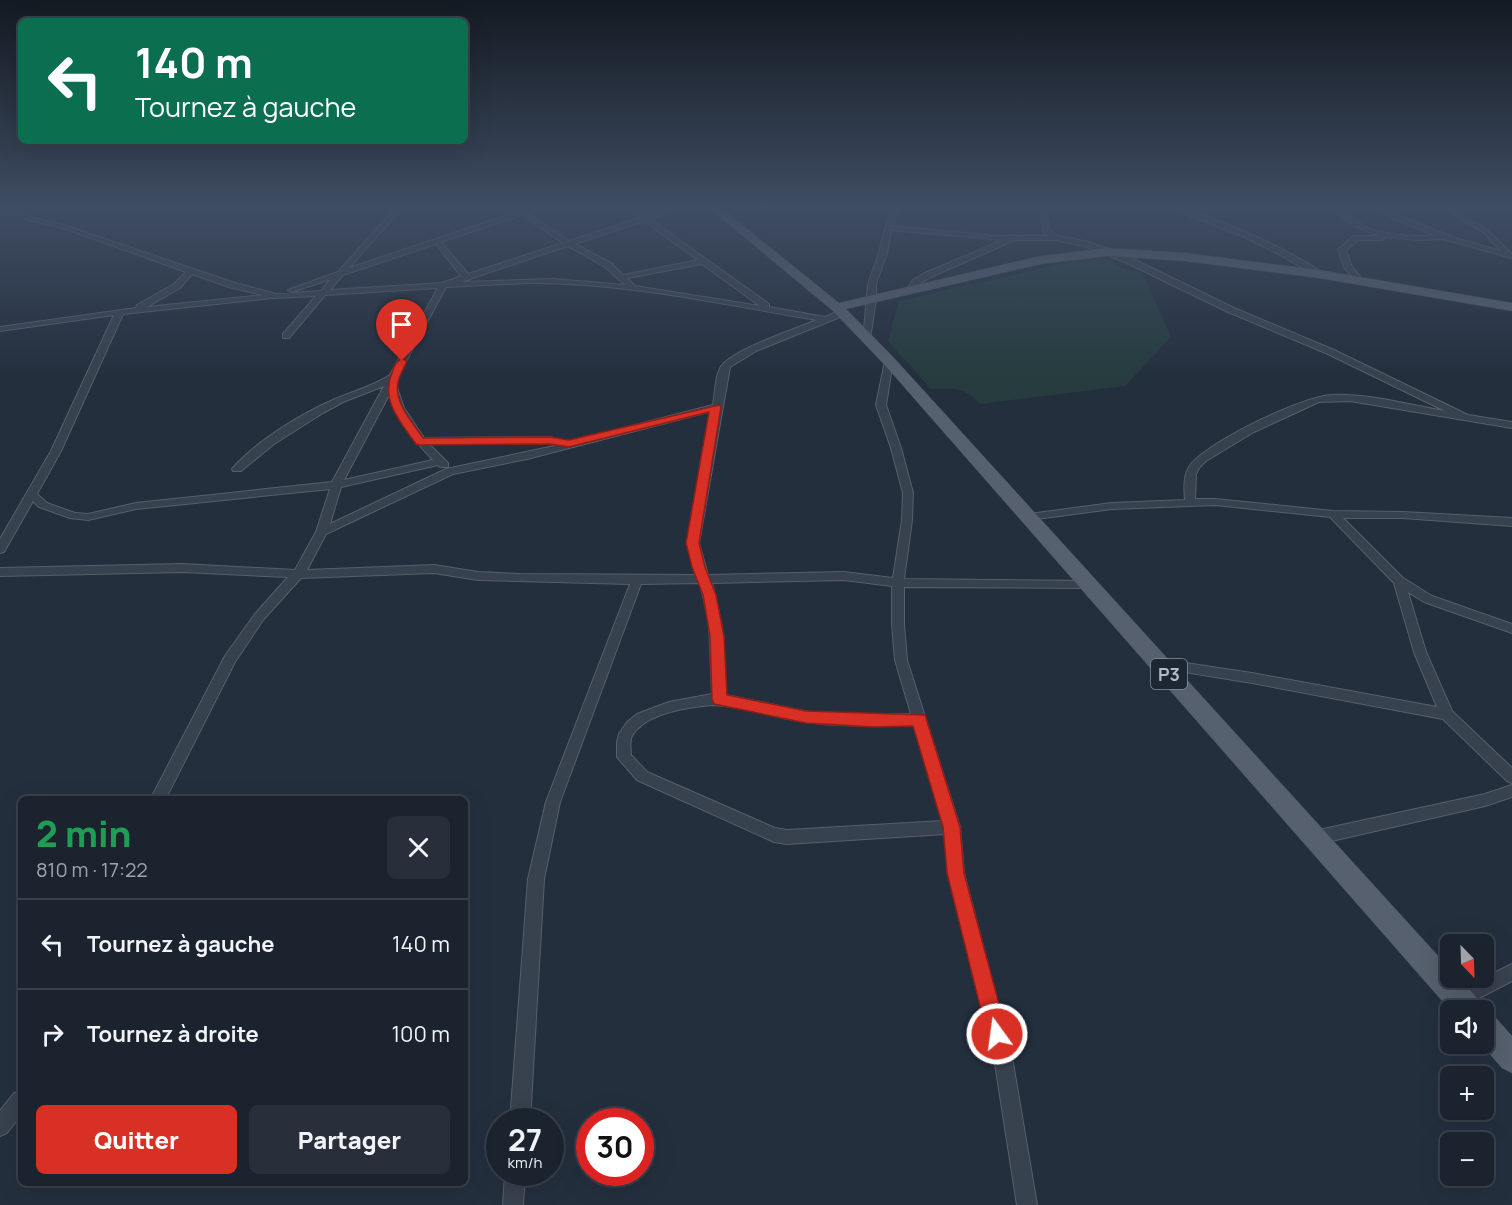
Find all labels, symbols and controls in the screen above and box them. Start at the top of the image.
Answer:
text: 140 m [135,33,253,91]
icon: left [36,42,114,120]
text: Tournez à gauche [135,88,356,125]
pin [376,299,427,361]
icon: arrive [385,308,418,341]
road number: P3 [1151,659,1187,689]
text: 2 min [36,809,131,858]
button: close [387,816,450,879]
text: 810 m · 17:22 [36,856,148,883]
icon: left [36,928,69,961]
text: Tournez à gauche [87,929,274,959]
text: 140 m [392,929,450,959]
north arrow [1440,934,1494,988]
map controls [1440,934,1494,1186]
button: sound [1440,1000,1494,1054]
position arrow [965,1002,1029,1066]
icon: right [36,1018,69,1051]
text: Tournez à droite [87,1019,259,1049]
text: 100 m [392,1019,450,1049]
button: + [1440,1066,1494,1120]
button: Quitter [36,1105,237,1174]
button: Partager [249,1105,450,1174]
speed limit sign: 30 [576,1108,654,1186]
text: 27 [508,1119,542,1160]
button: − [1440,1132,1494,1186]
text: km/h [508,1152,542,1173]

